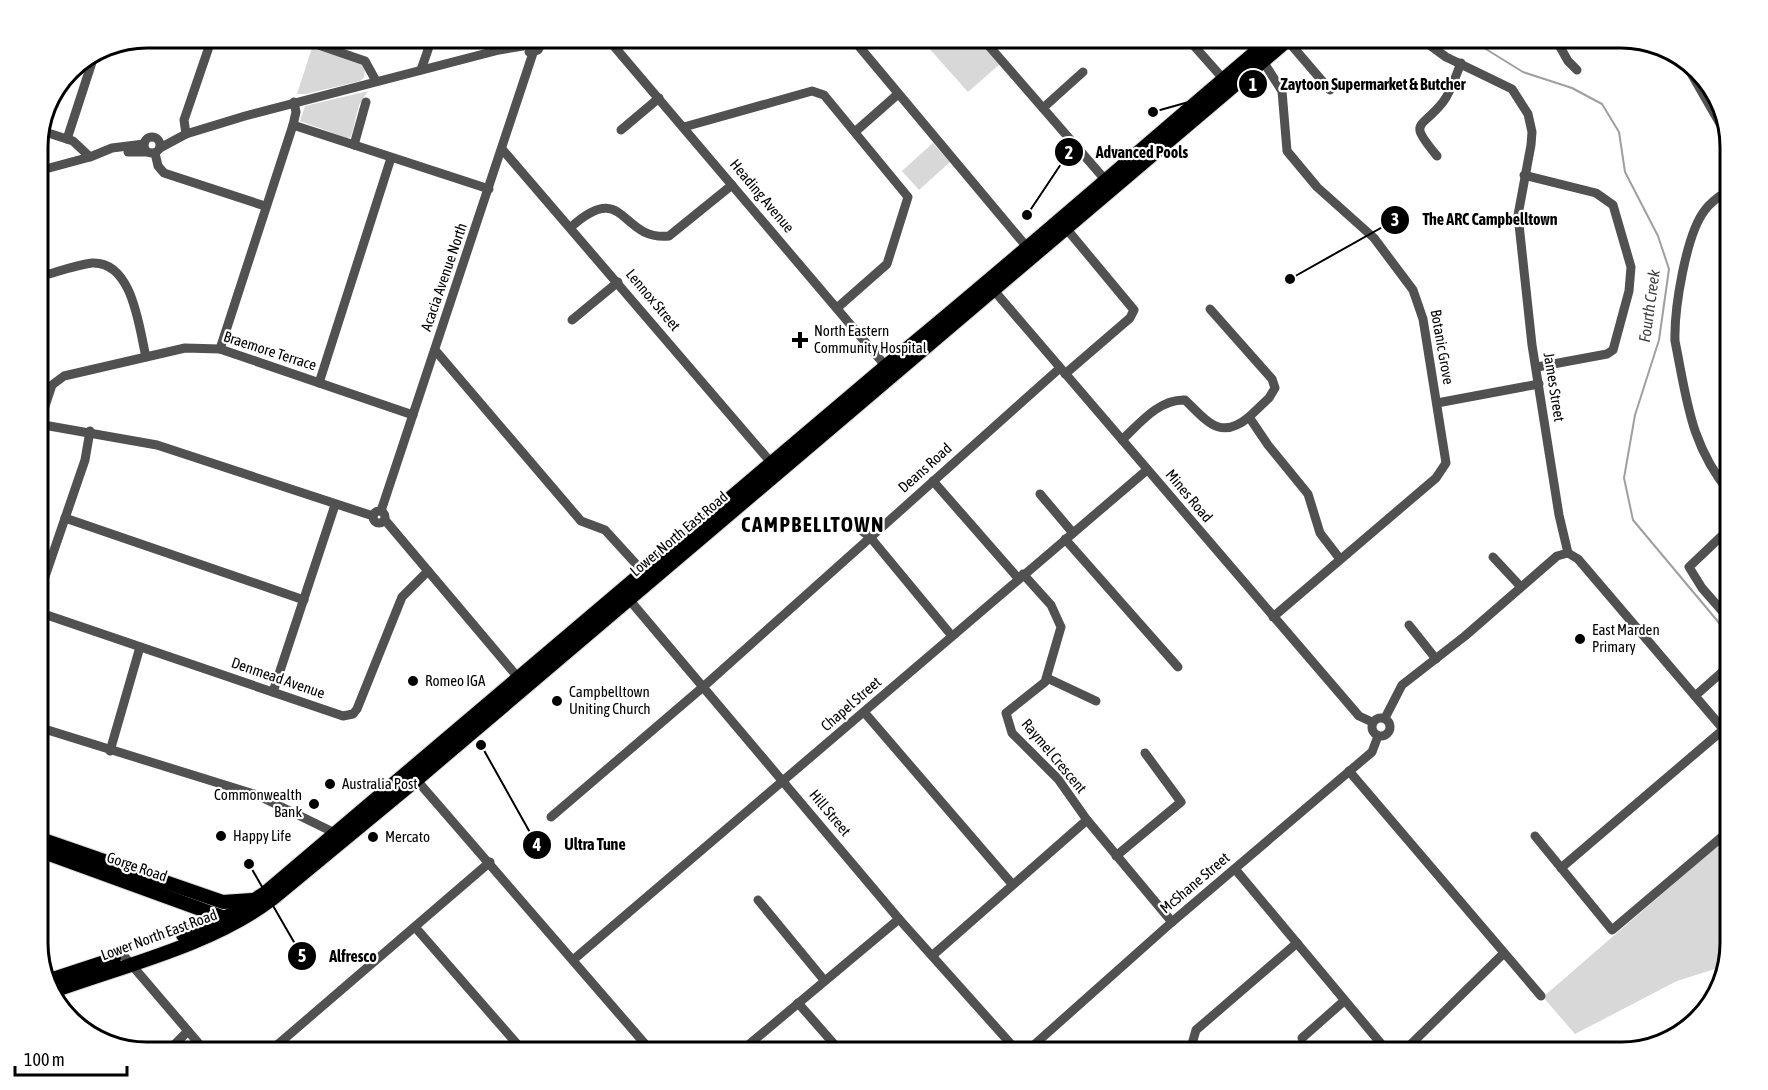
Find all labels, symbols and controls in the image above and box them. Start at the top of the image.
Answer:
callout: Zaytoon Supermarket & Butcher [1238,67,1477,101]
text: 1 [1249,74,1257,95]
text: Zaytoon Supermarket & Butcher [1280,75,1466,93]
callout: Advanced Pools [1054,135,1201,169]
text: 2 [1065,142,1073,163]
text: Advanced Pools [1095,143,1189,161]
street label: Heading Avenue [727,156,798,236]
callout: The ARC Campbelltown [1380,203,1569,237]
text: 3 [1391,209,1399,230]
text: The ARC Campbelltown [1422,210,1558,228]
street label: Acacia Avenue North [417,221,470,333]
street label: Lennox Street [623,265,684,334]
water label: Fourth Creek [1635,268,1663,343]
street label: Botanic Grove [1428,308,1457,386]
place label: North Eastern Community Hospital [814,322,927,356]
street label: Braemore Terrace [222,328,319,374]
marker: North Eastern Community Hospital [791,331,809,349]
street label: James Street [1541,351,1568,423]
street label: Deans Road [895,439,955,496]
street label: Mines Road [1162,466,1216,525]
street label: Lower North East Road [626,488,731,579]
district label: CAMPBELLTOWN [741,512,885,536]
place label: East Marden Primary [1592,621,1660,655]
marker: East Marden Primary [1573,632,1587,646]
street label: Denmead Avenue [229,654,327,702]
place label: Romeo IGA [425,672,486,689]
street label: Chapel Street [817,673,884,734]
marker: Romeo IGA [406,674,420,688]
place label: Campbelltown Uniting Church [569,683,651,717]
marker: Campbelltown Uniting Church [550,694,564,708]
street label: Raymel Crescent [1018,715,1090,796]
place label: Australia Post [342,775,418,792]
marker: Australia Post [323,777,337,791]
place label: Commonwealth Bank [214,786,302,820]
street label: Hill Street [806,786,855,839]
marker: Commonwealth Bank [307,797,321,811]
place label: Happy Life [233,827,291,844]
place label: Mercato [385,828,430,845]
callout: Ultra Tune [522,828,637,862]
marker: Happy Life [214,829,228,843]
marker: Mercato [366,830,380,844]
text: 4 [532,834,541,855]
text: Ultra Tune [564,835,626,853]
street label: Gorge Road [105,848,170,885]
street label: McShane Street [1157,849,1233,917]
street label: Lower North East Road [98,906,219,963]
callout: Alfresco [287,939,389,973]
text: 5 [298,945,306,966]
text: Alfresco [328,947,377,965]
scale bar [15,1039,128,1077]
text: 100 m [24,1049,65,1070]

